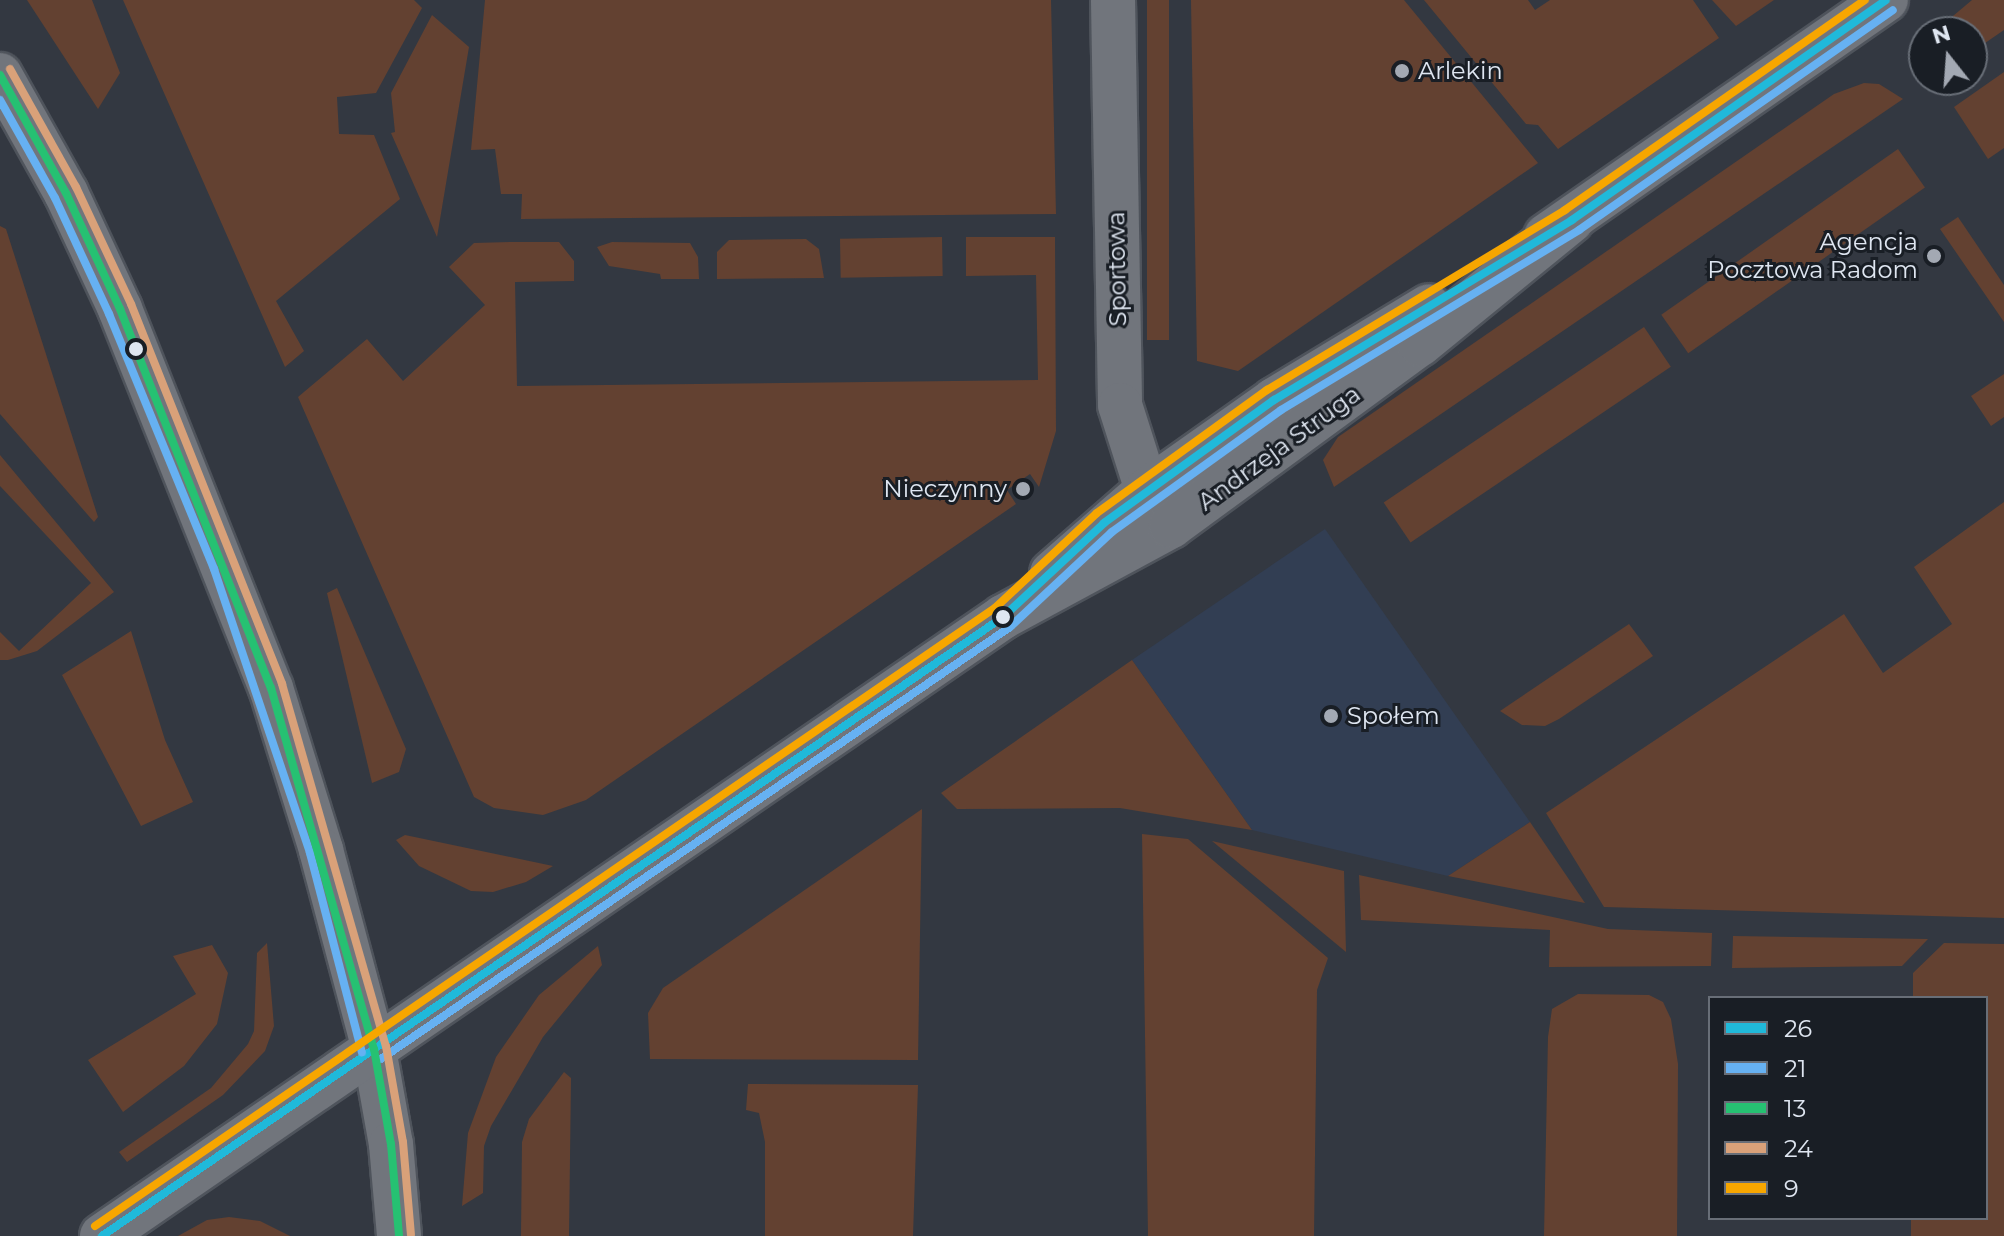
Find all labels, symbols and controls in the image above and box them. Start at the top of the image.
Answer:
north arrow [1908,16,1988,96]
text: N [1929,19,1954,50]
place label: Arlekin [1418,57,1503,85]
marker: Arlekin [1393,62,1411,80]
street label: Sportowa [1102,211,1132,327]
place label: Agencja Pocztowa Radom [1707,228,1918,284]
marker: Agencja Pocztowa Radom [1925,247,1943,265]
unlabelled marker [128,341,144,357]
street label: Andrzeja Struga [1192,379,1366,517]
place label: Nieczynny [883,475,1007,503]
marker: Nieczynny [1014,480,1032,498]
unlabelled marker [995,609,1011,625]
place label: Społem [1347,702,1440,730]
marker: Społem [1322,707,1340,725]
legend [1708,996,1988,1220]
text: 26 [1784,1014,1812,1043]
text: 21 [1784,1054,1806,1083]
text: 13 [1784,1094,1806,1123]
text: 24 [1784,1134,1813,1163]
text: 9 [1784,1174,1799,1203]

